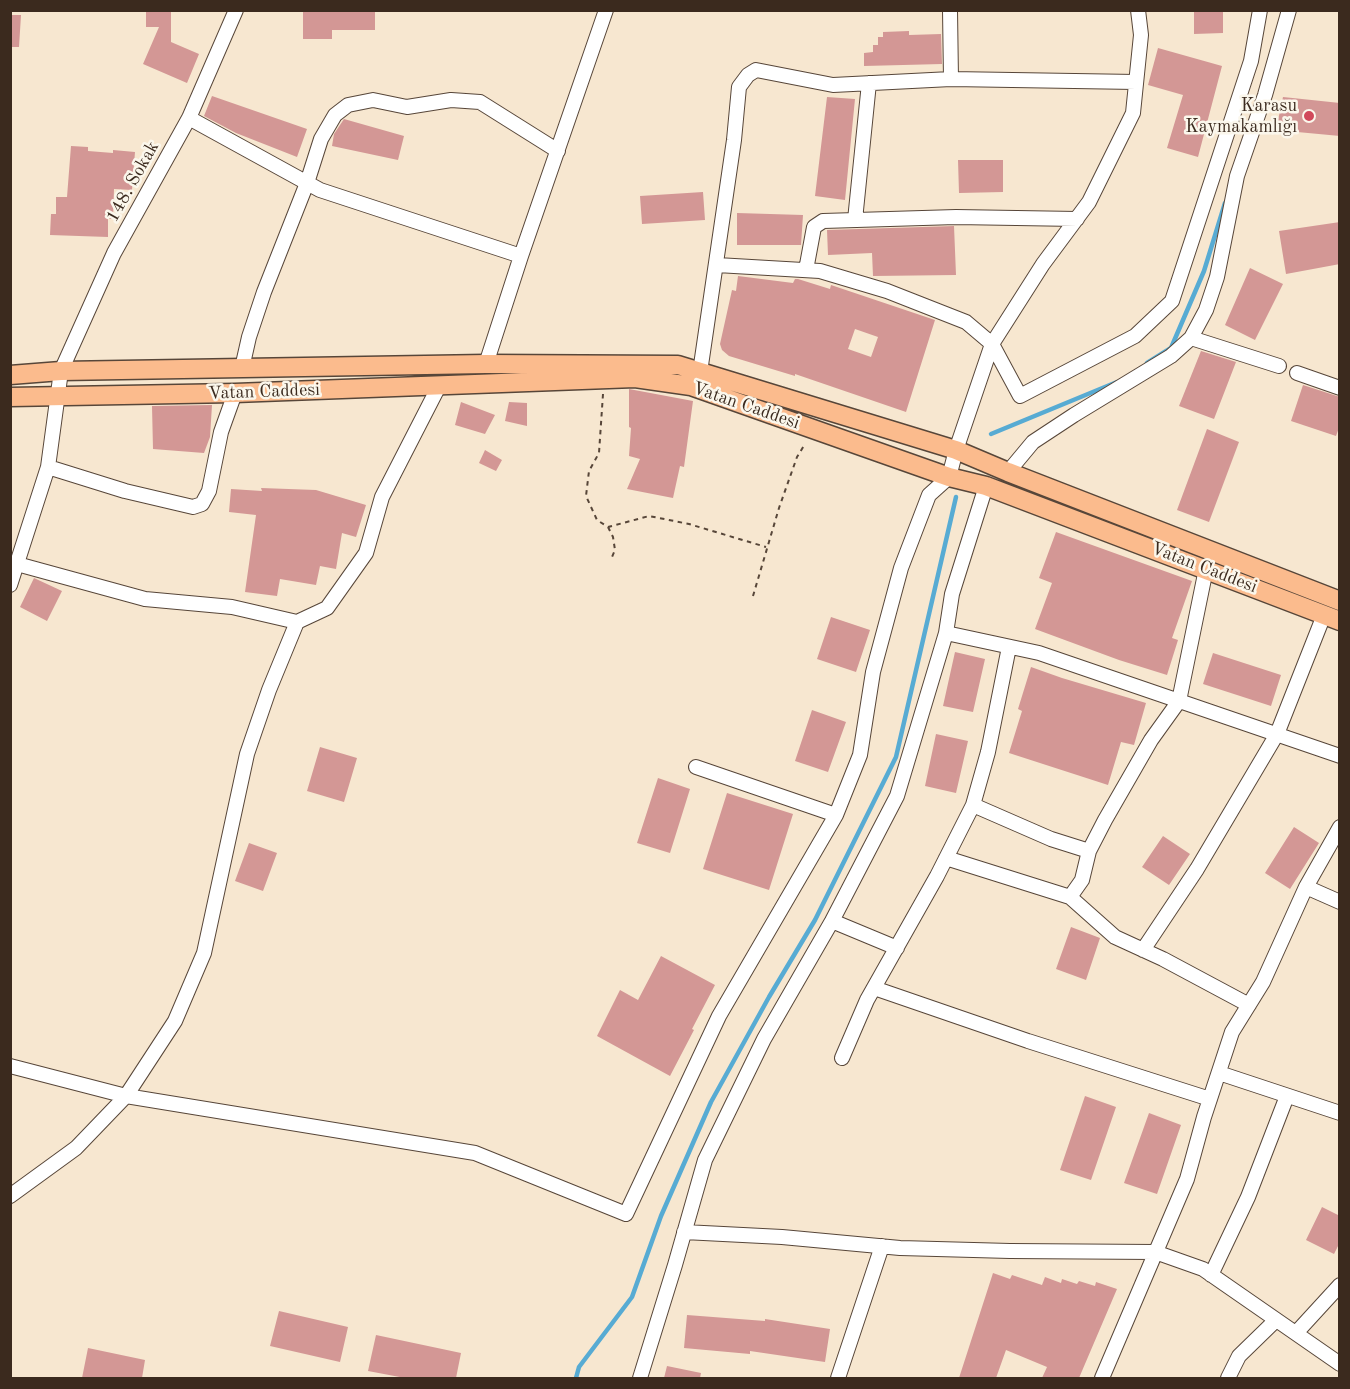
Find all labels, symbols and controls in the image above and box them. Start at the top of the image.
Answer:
place label: Karasu Kaymakamlığı [1185,95,1297,138]
marker: Karasu Kaymakamlığı [1302,109,1316,123]
street label: 148. Sokak [102,138,164,226]
street label: Vatan Caddesi [690,378,802,434]
street label: Vatan Caddesi [208,379,320,405]
street label: Vatan Caddesi [1148,538,1260,598]

